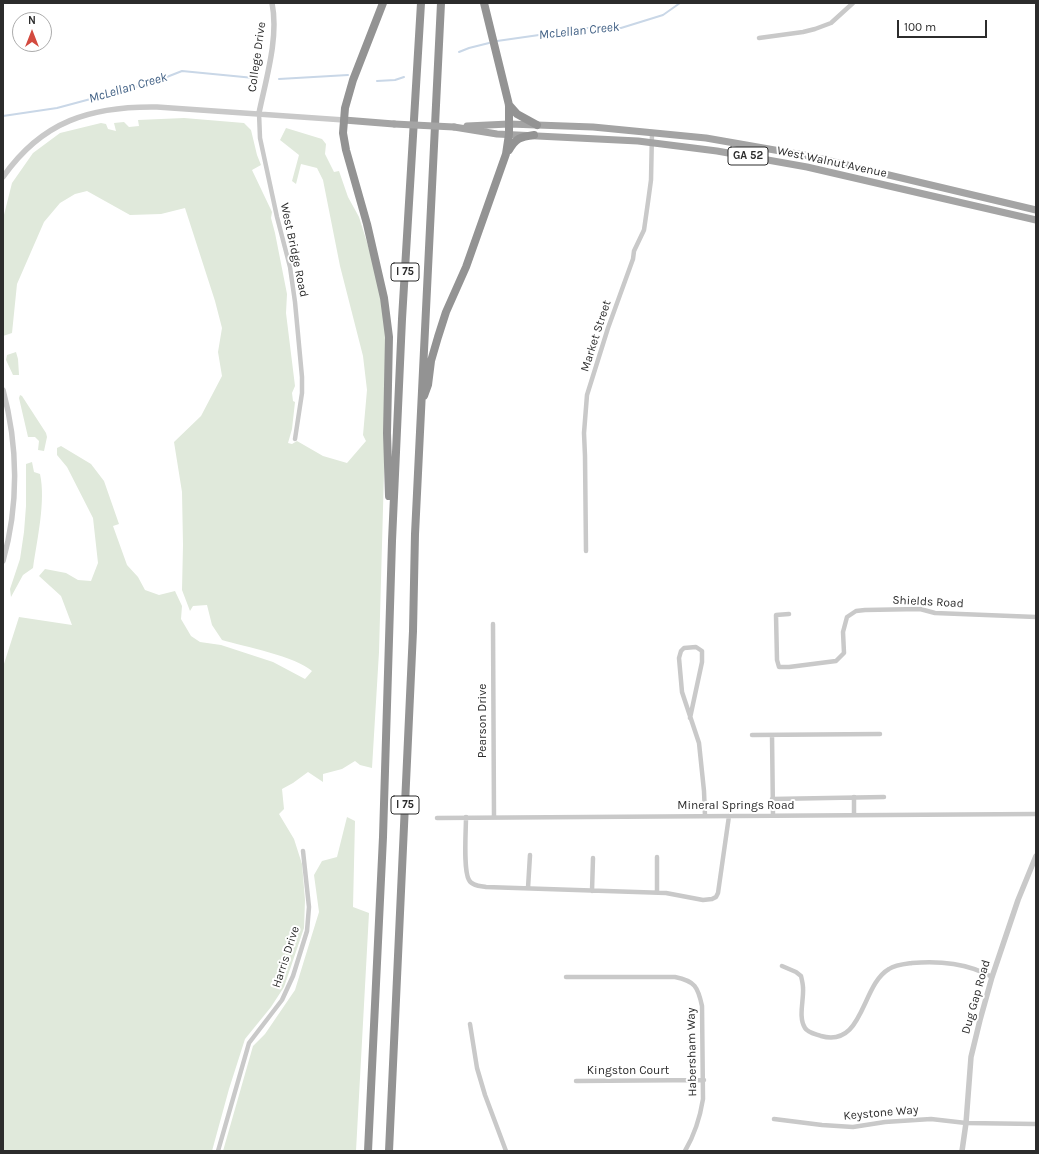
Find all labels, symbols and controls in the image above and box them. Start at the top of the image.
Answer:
north arrow [12,12,52,52]
scale bar [899,12,989,38]
text: N [28,14,36,27]
water label: McLellan Creek [538,19,620,43]
text: 100 m [904,20,936,34]
street label: College Drive [245,21,269,93]
water label: McLellan Creek [87,69,169,107]
street label: West Walnut Avenue [776,143,888,181]
road number: GA 52 [728,147,768,165]
street label: West Bridge Road [277,202,311,298]
road number: I 75 [391,263,419,281]
street label: Market Street [578,298,614,374]
street label: Shields Road [892,593,964,611]
street label: Pearson Drive [476,684,490,758]
road number: I 75 [391,796,419,814]
street label: Mineral Springs Road [677,799,795,813]
street label: Harris Drive [269,924,303,990]
street label: Dug Gap Road [959,958,993,1036]
street label: Habersham Way [684,1007,700,1097]
street label: Kingston Court [587,1064,669,1078]
street label: Keystone Way [843,1103,919,1123]

